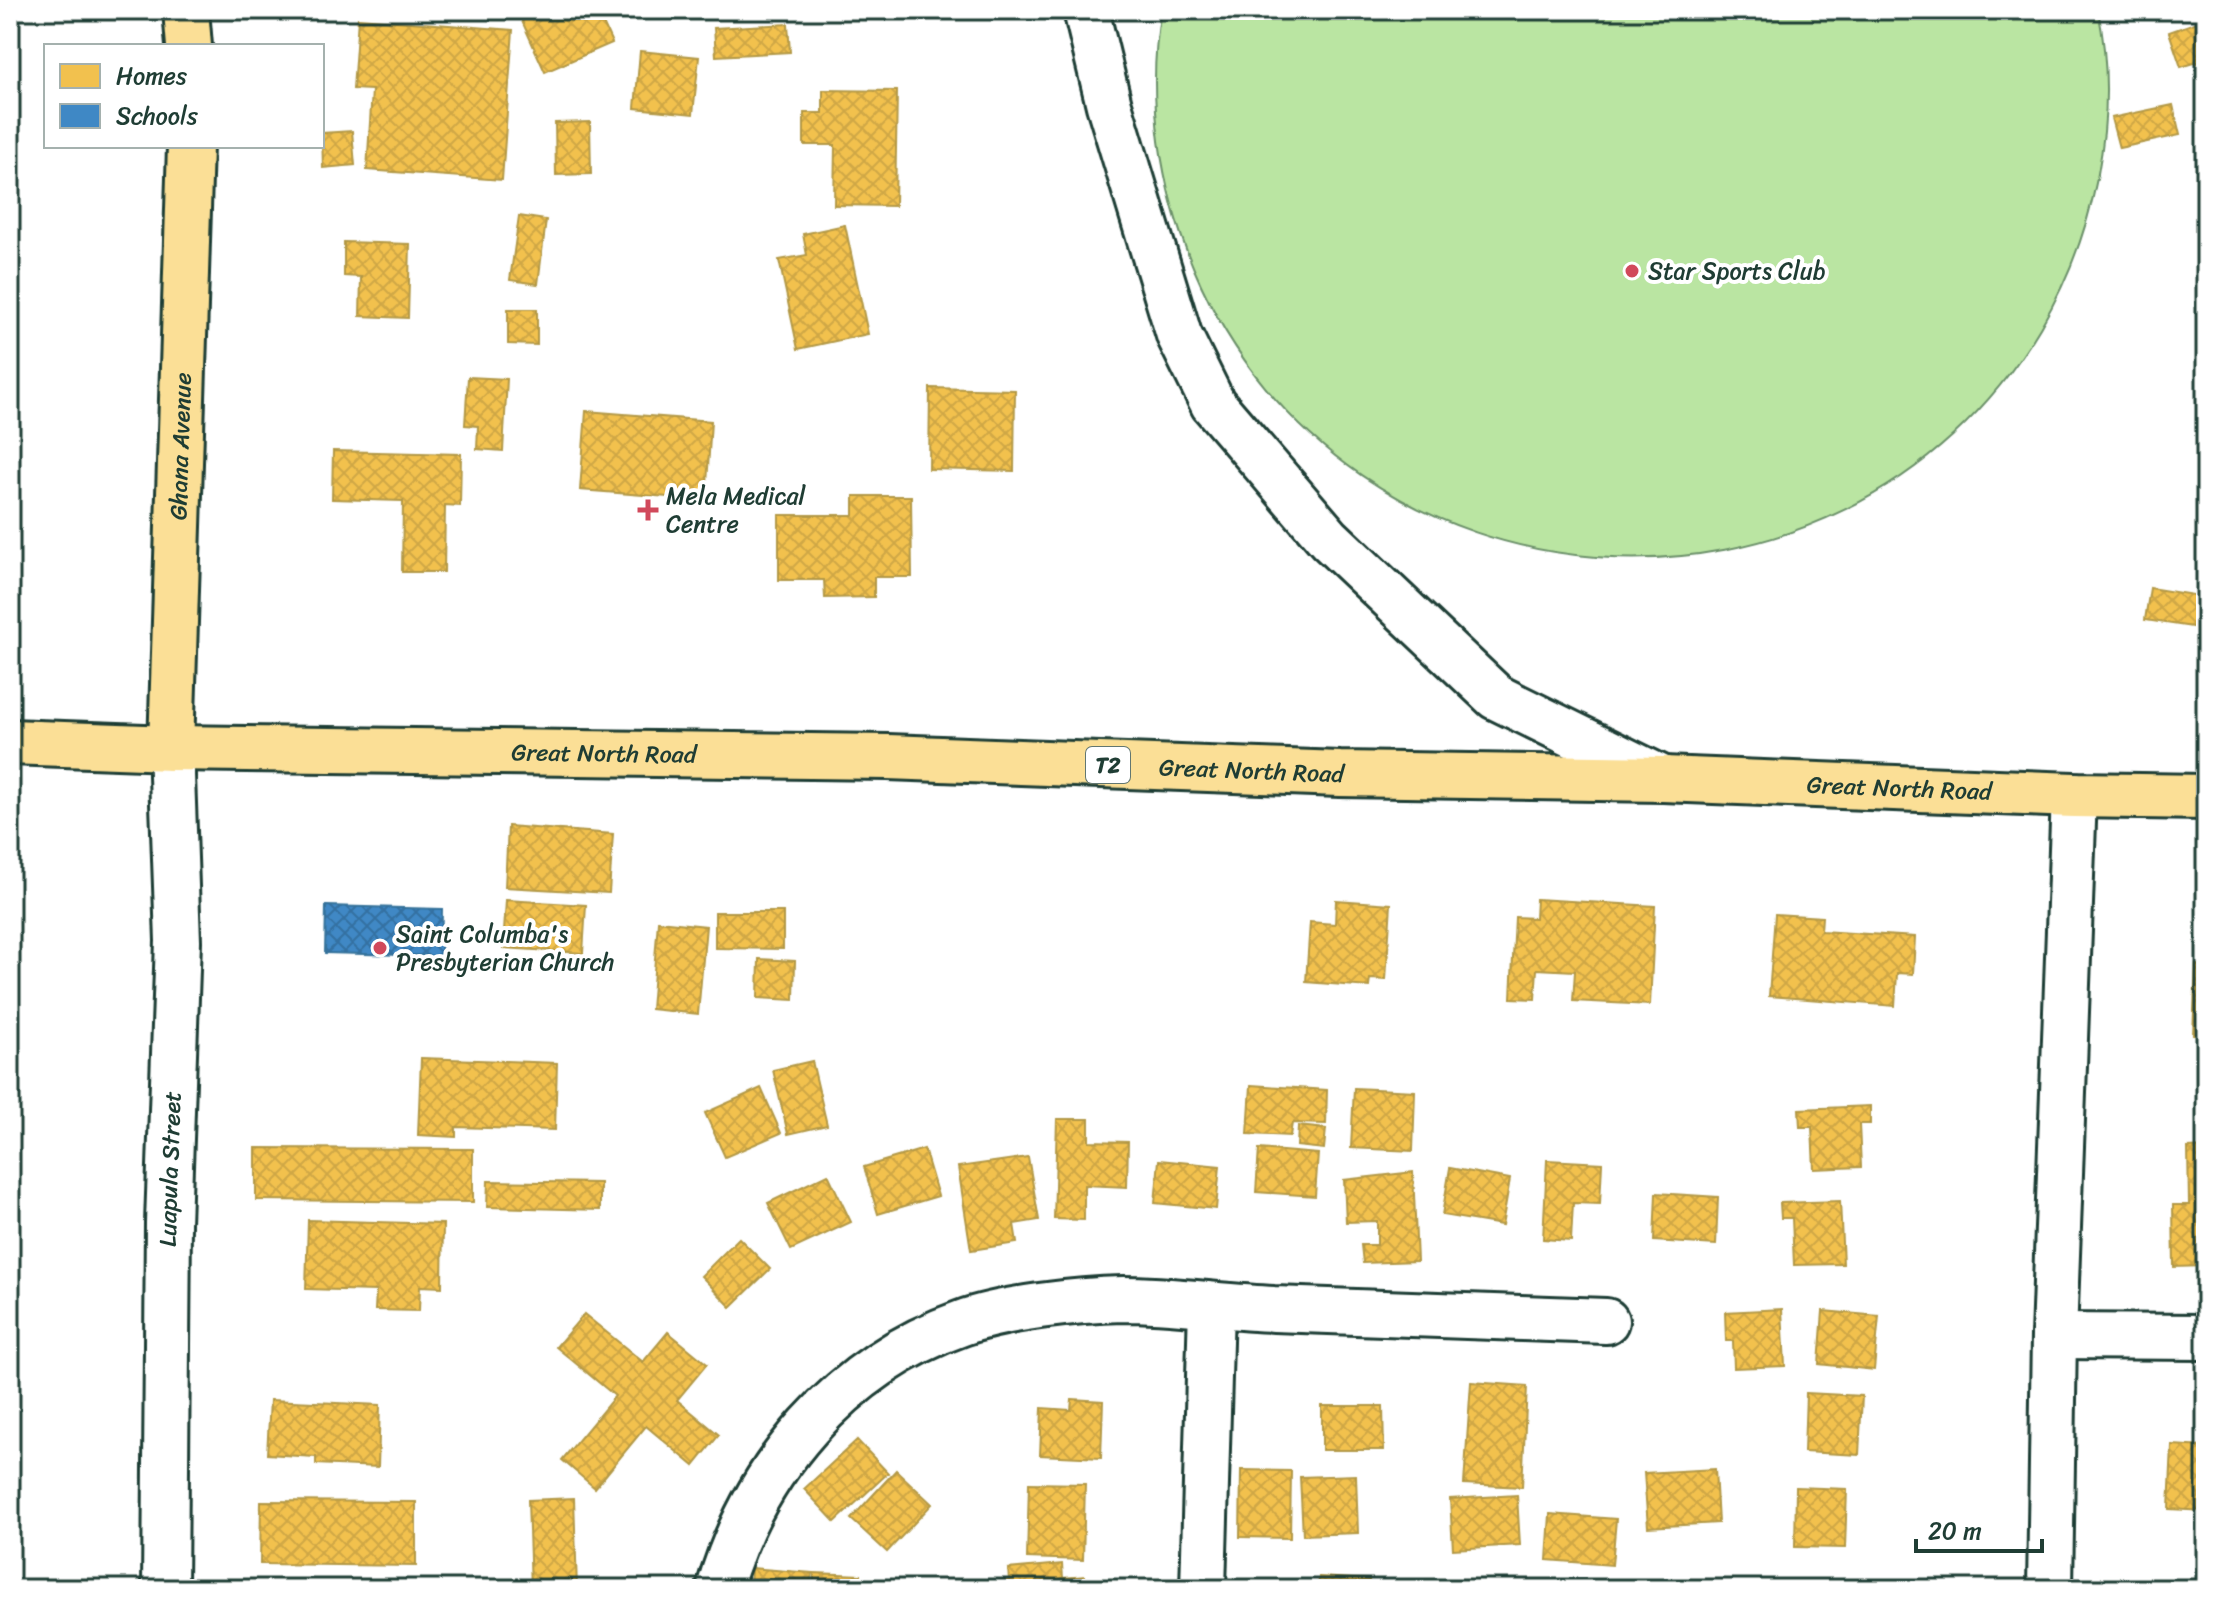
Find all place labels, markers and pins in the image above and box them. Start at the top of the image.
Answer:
place label: Star Sports Club [1648,250,1826,292]
marker: Star Sports Club [1623,262,1641,280]
place label: Mela Medical Centre [666,475,806,545]
marker: Mela Medical Centre [637,499,659,521]
place label: Saint Columba's Presbyterian Church [396,913,614,983]
marker: Saint Columba's Presbyterian Church [371,939,389,957]

